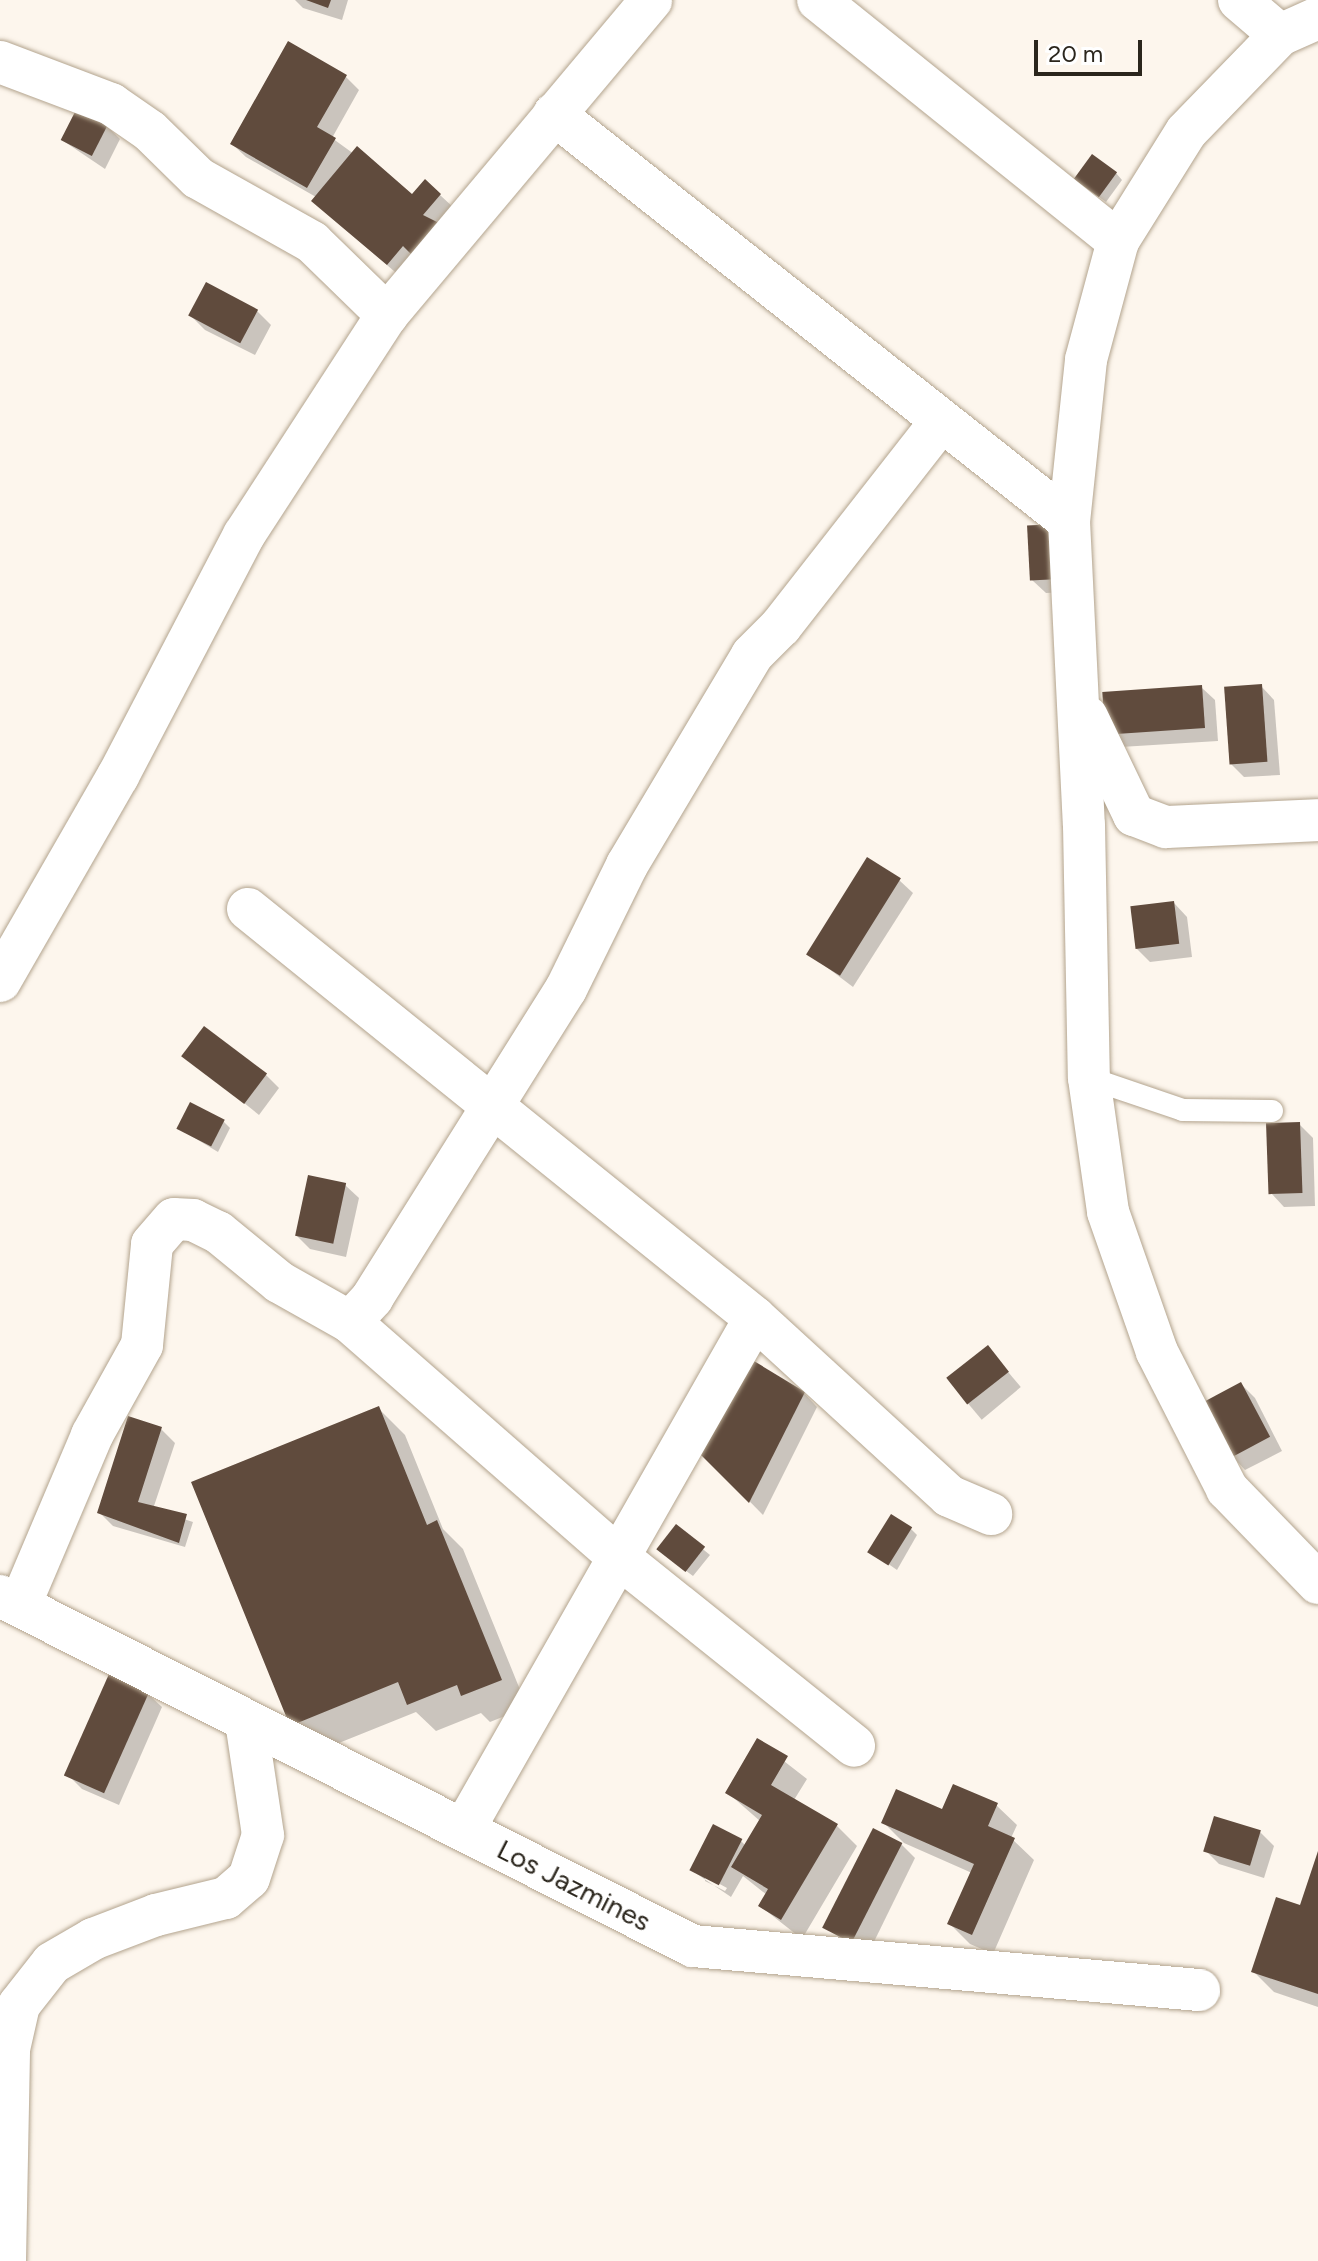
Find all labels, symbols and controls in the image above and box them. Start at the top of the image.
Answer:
scale bar [1038,24,1146,74]
text: 20 m [1048,39,1103,68]
street label: Los Jazmines [492,1832,656,1938]

